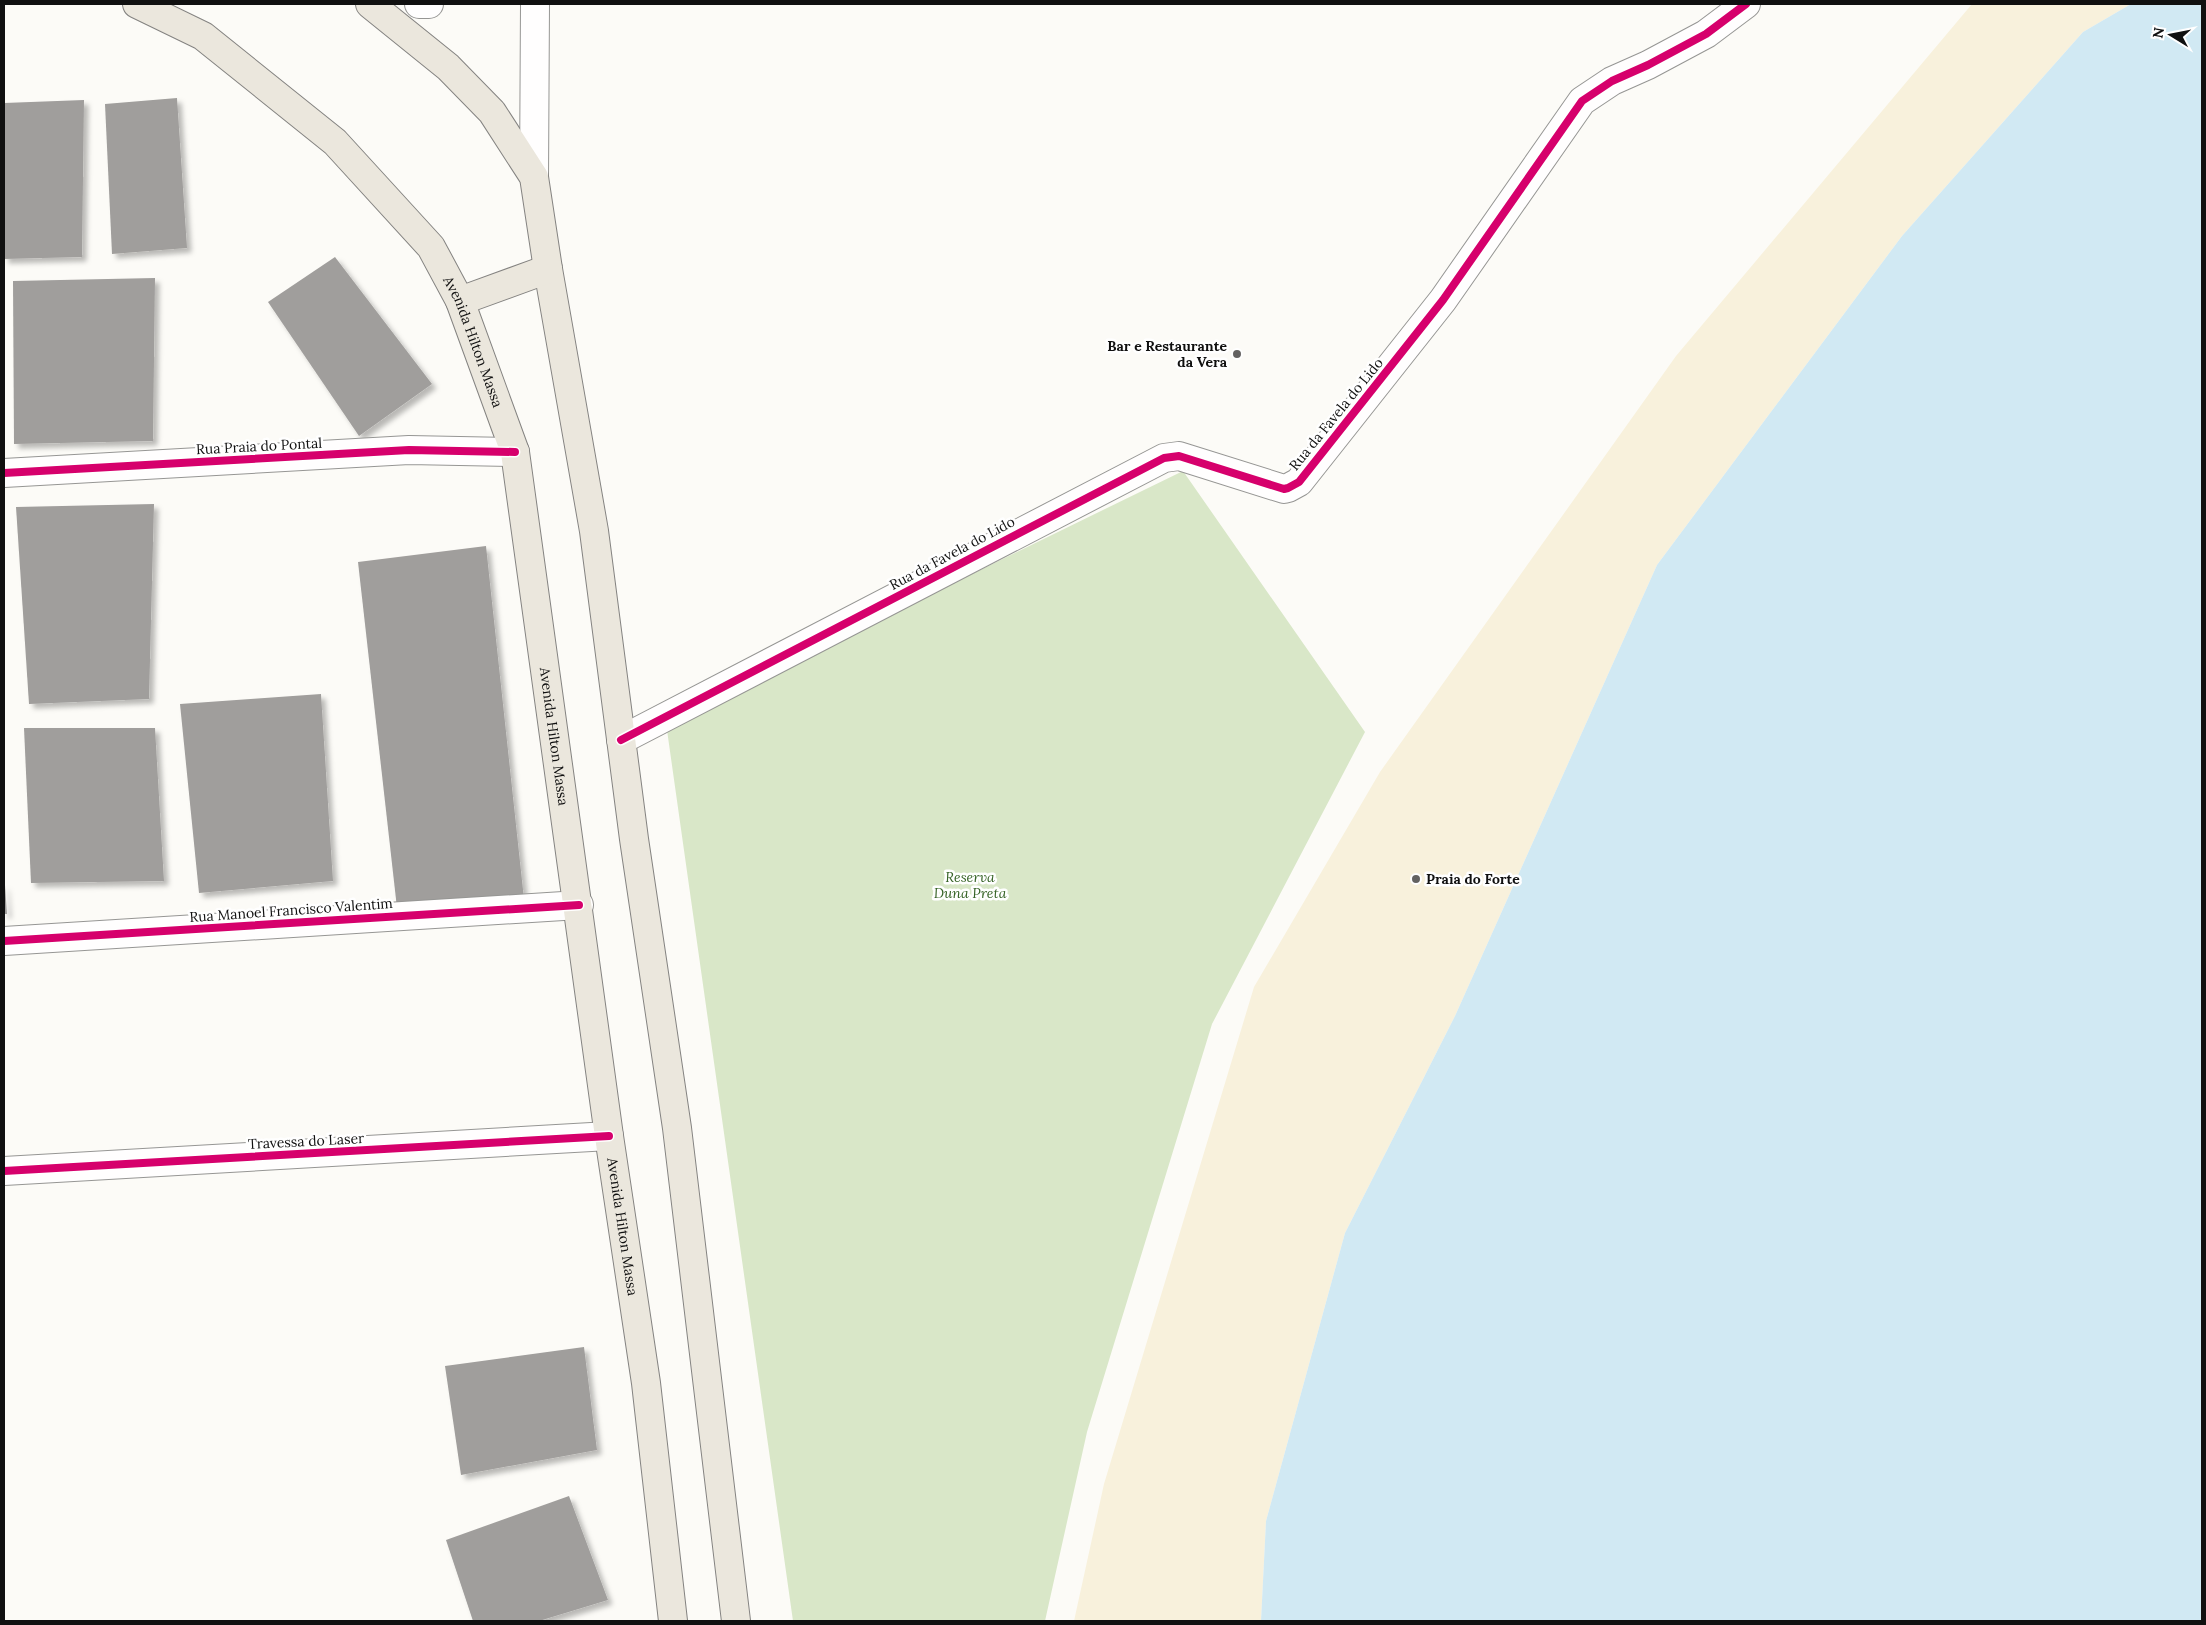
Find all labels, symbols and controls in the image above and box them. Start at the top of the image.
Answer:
north arrow [2146,10,2196,60]
text: N [2148,26,2168,40]
street label: Avenida Hilton Massa [439,272,507,410]
place label: Bar e Restaurante da Vera [1107,337,1228,371]
marker: Bar e Restaurante da Vera [1231,348,1243,360]
street label: Rua da Favela do Lido [1285,354,1387,474]
street label: Rua Praia do Pontal [196,434,323,458]
street label: Rua da Favela do Lido [886,512,1018,594]
street label: Avenida Hilton Massa [536,665,572,807]
park label: Reserva Duna Preta [934,868,1007,902]
place label: Praia do Forte [1426,870,1520,888]
marker: Praia do Forte [1410,873,1422,885]
street label: Rua Manoel Francisco Valentim [189,894,394,926]
street label: Travessa do Laser [247,1129,365,1153]
street label: Avenida Hilton Massa [603,1155,642,1297]

